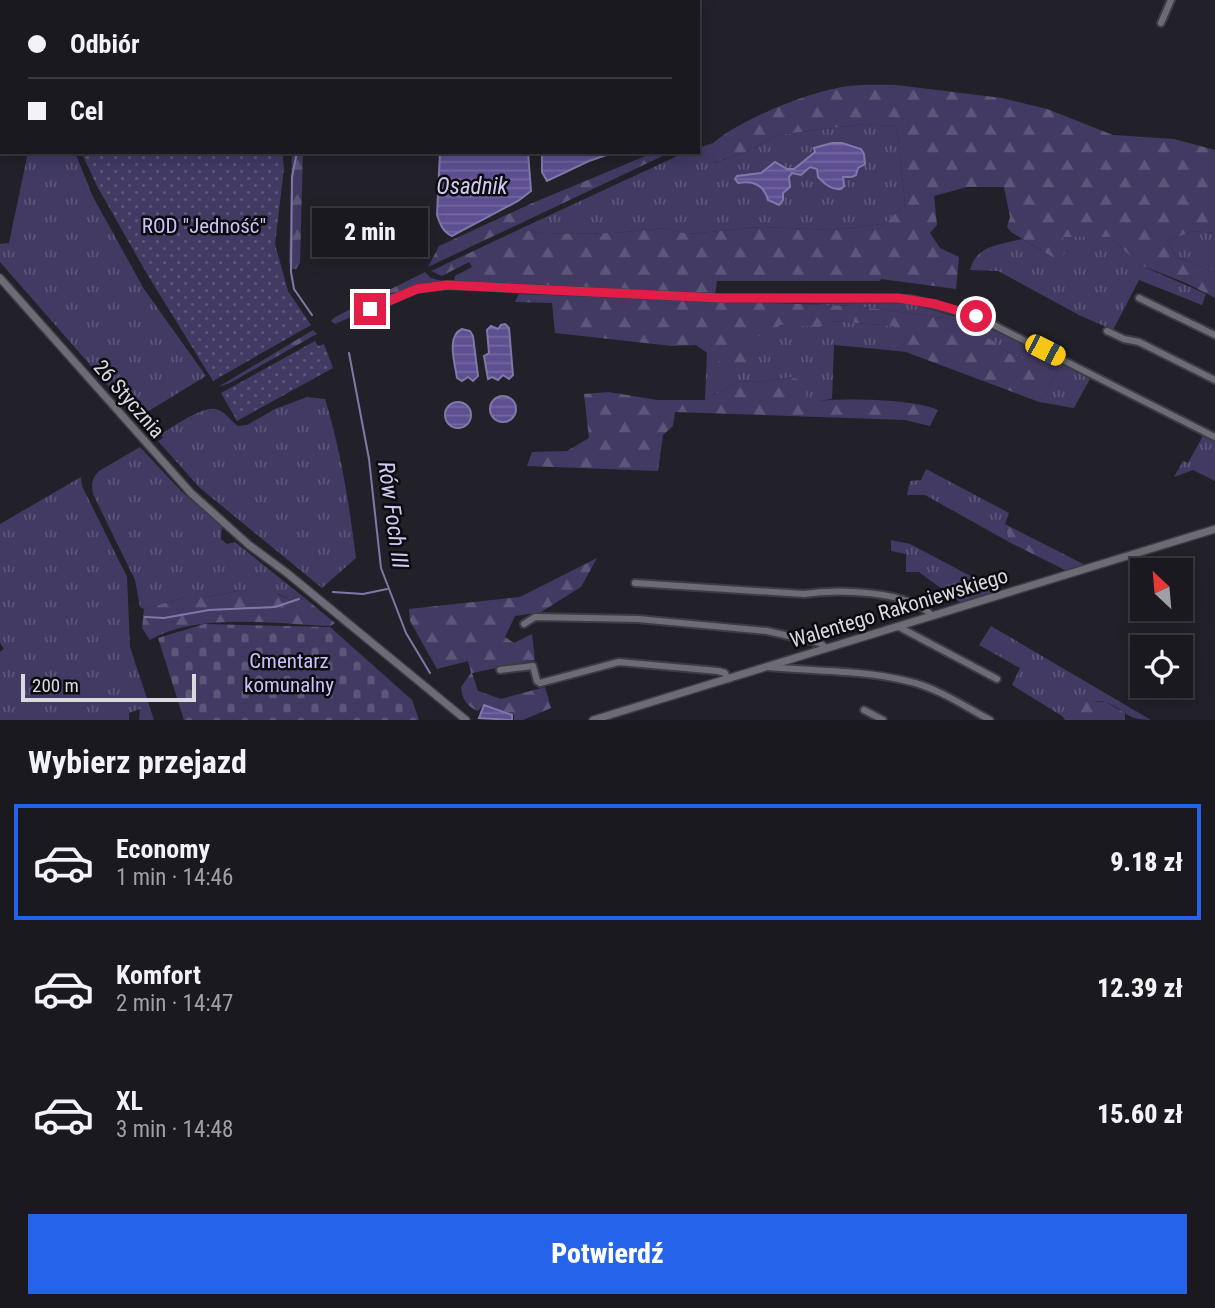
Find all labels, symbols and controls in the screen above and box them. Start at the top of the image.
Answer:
text: Odbiór [70,29,140,59]
text: Cel [70,96,104,126]
water label: Osadnik [436,173,509,200]
callout: 2 min [312,208,428,256]
park label: ROD "Jedność" [142,214,266,238]
text: 2 min [344,219,396,246]
route end [354,293,386,325]
route start [960,300,992,332]
car [1022,331,1069,369]
street label: 26 Stycznia [89,355,169,443]
water label: Rów Foch III [372,460,414,571]
north arrow [1130,558,1194,621]
map controls [1130,558,1193,698]
street label: Walentego Rakoniewskiego [787,563,1011,653]
button: locate [1130,635,1193,698]
park label: Cmentarz komunalny [244,649,334,697]
scale bar [21,671,196,703]
text: 200 m [32,674,79,697]
text: Wybierz przejazd [28,743,247,781]
icon: car [32,831,95,894]
text: Economy [116,834,210,864]
text: 9.18 zł [1110,847,1183,877]
text: 1 min · 14:46 [116,864,233,891]
icon: car [32,957,95,1020]
text: Komfort [116,960,201,990]
text: 12.39 zł [1097,973,1183,1003]
text: 2 min · 14:47 [116,990,233,1017]
icon: car [32,1083,95,1146]
text: XL [116,1086,143,1116]
text: 15.60 zł [1097,1099,1183,1129]
text: 3 min · 14:48 [116,1116,233,1143]
button: Potwierdź [28,1214,1187,1294]

